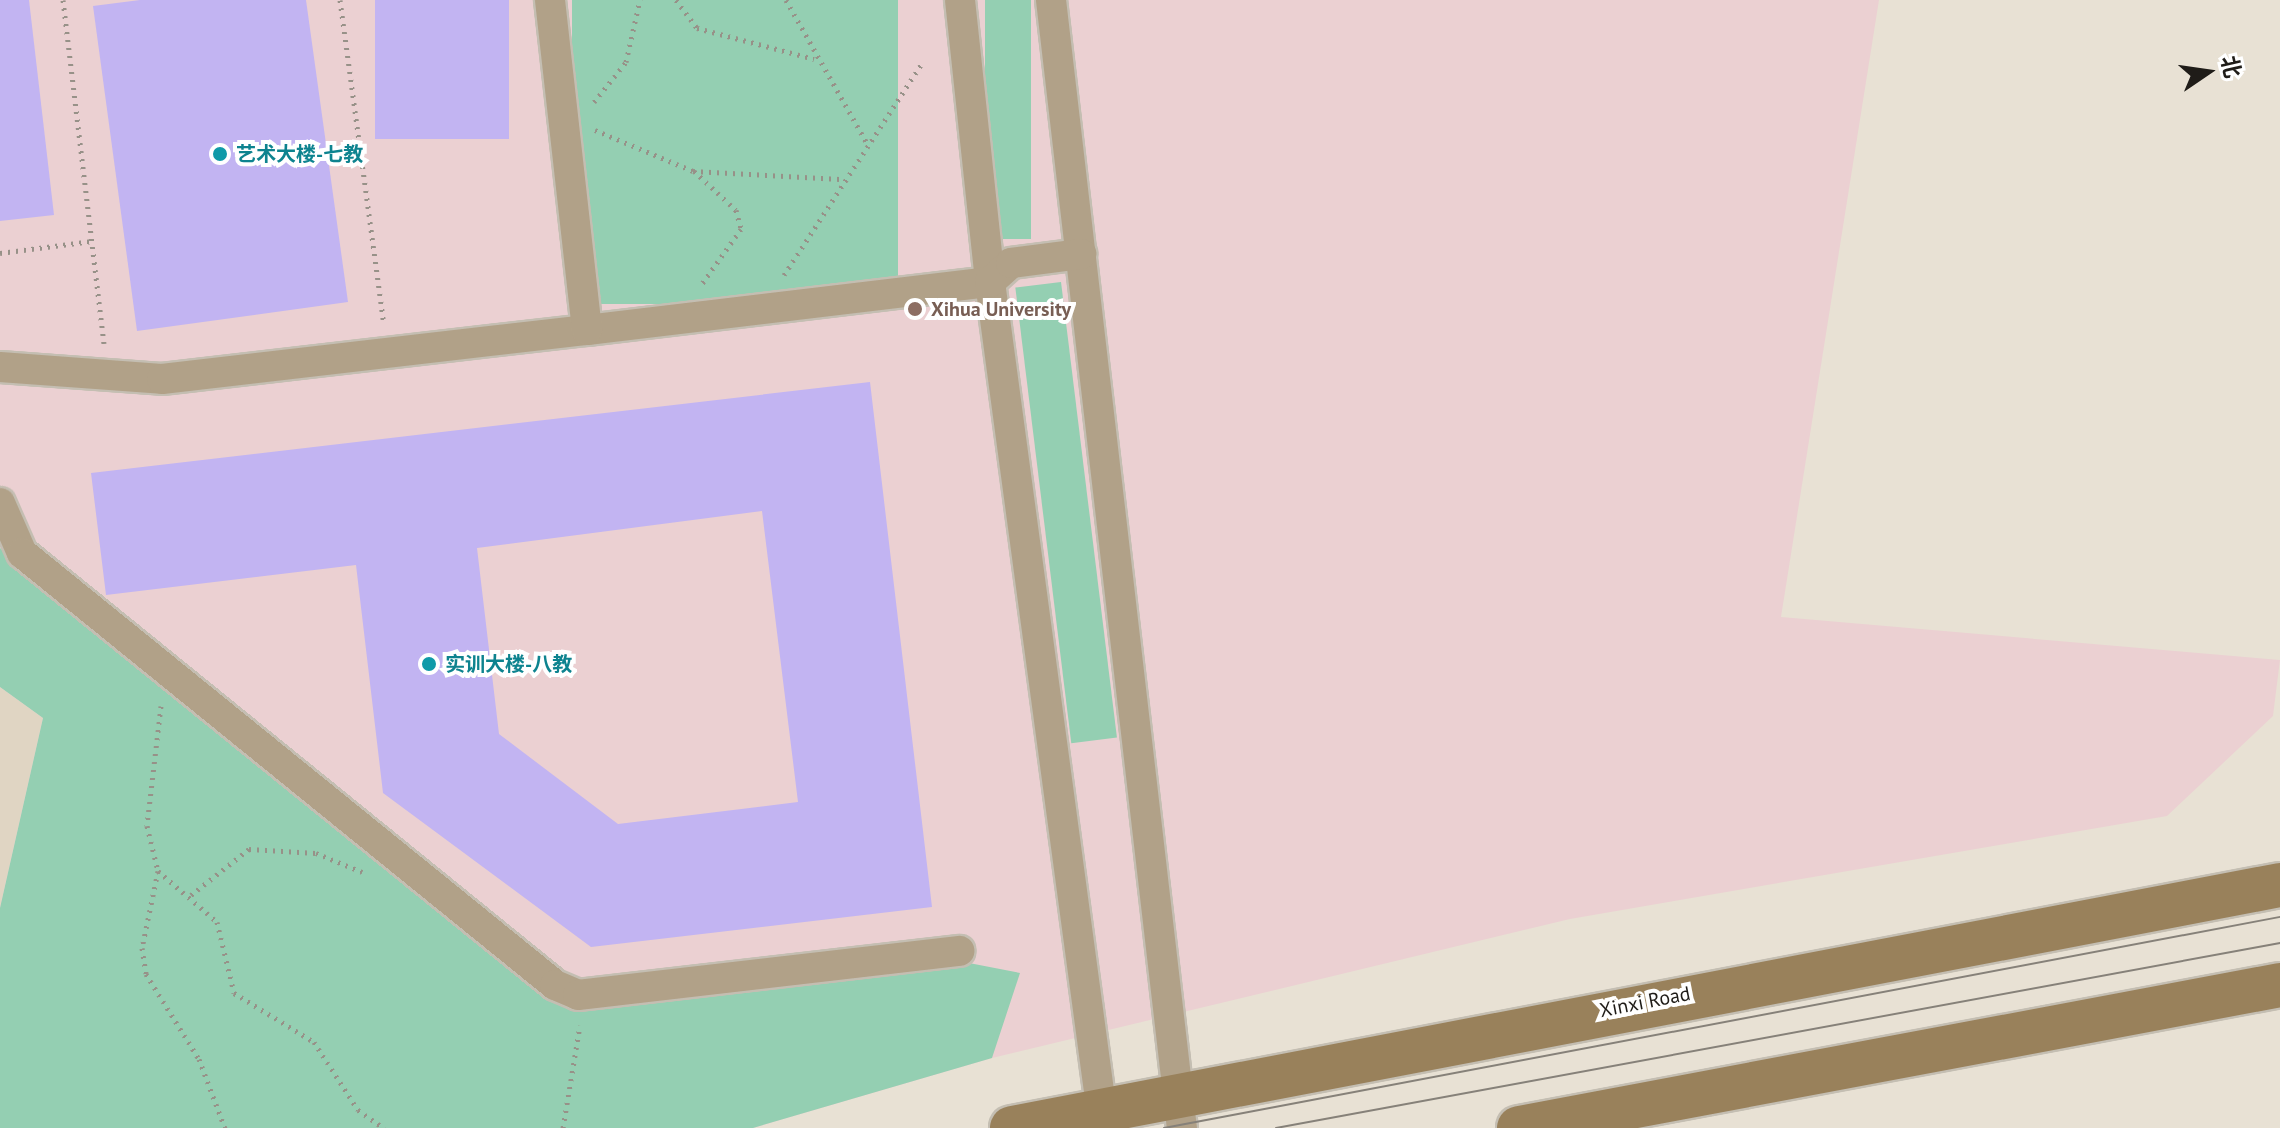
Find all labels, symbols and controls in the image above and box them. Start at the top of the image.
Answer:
north arrow [2168,32,2248,112]
text: 北 [2215,53,2248,80]
place label: 艺术大楼-七教 [236,142,363,166]
marker: 艺术大楼-七教 [211,145,229,163]
place label: Xihua University [931,297,1071,321]
marker: Xihua University [906,300,924,318]
place label: 实训大楼-八教 [445,652,572,676]
marker: 实训大楼-八教 [420,655,438,673]
street label: Xinxi Road [1598,981,1692,1023]

